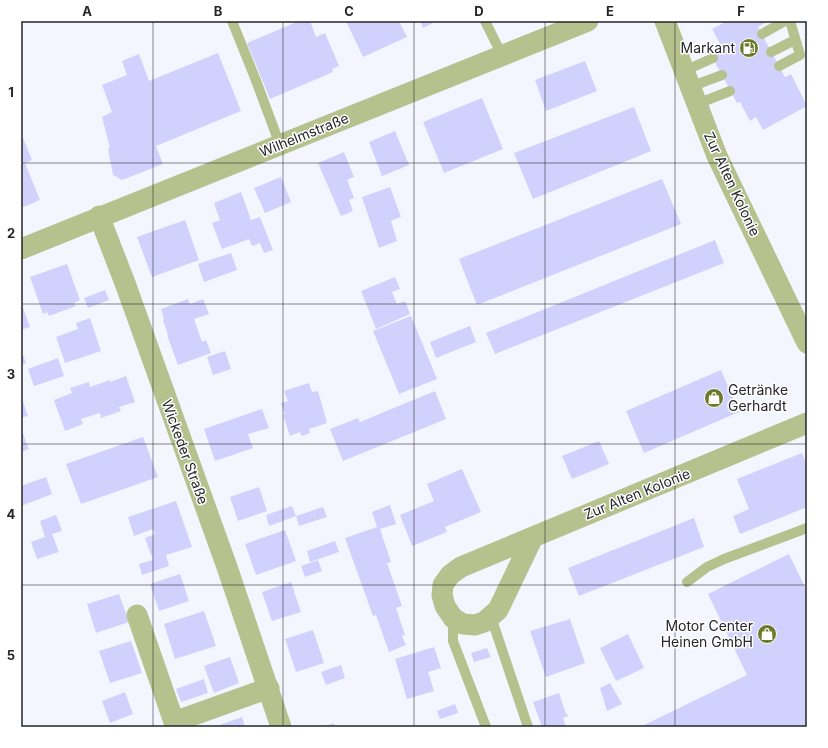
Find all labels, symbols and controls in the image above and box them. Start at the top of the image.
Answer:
text: A [82,3,92,19]
text: B [214,3,223,19]
text: C [344,3,354,19]
text: D [474,3,484,19]
text: E [606,3,614,19]
text: F [737,3,745,19]
fuel station icon: Markant [738,37,760,59]
place label: Markant [681,39,735,56]
text: 1 [8,84,14,100]
street label: Wilhelmstraße [257,109,351,160]
street label: Zur Alten Kolonie [701,129,764,239]
text: 2 [7,225,15,241]
text: 3 [7,366,15,382]
place label: Getränke Gerhardt [728,381,788,414]
shop icon: Getränke Gerhardt [703,387,725,409]
street label: Wickeder Straße [159,397,212,506]
street label: Zur Alten Kolonie [581,464,692,523]
text: 4 [7,506,16,522]
place label: Motor Center Heinen GmbH [661,617,753,650]
shop icon: Motor Center Heinen GmbH [756,623,778,645]
text: 5 [7,647,15,663]

